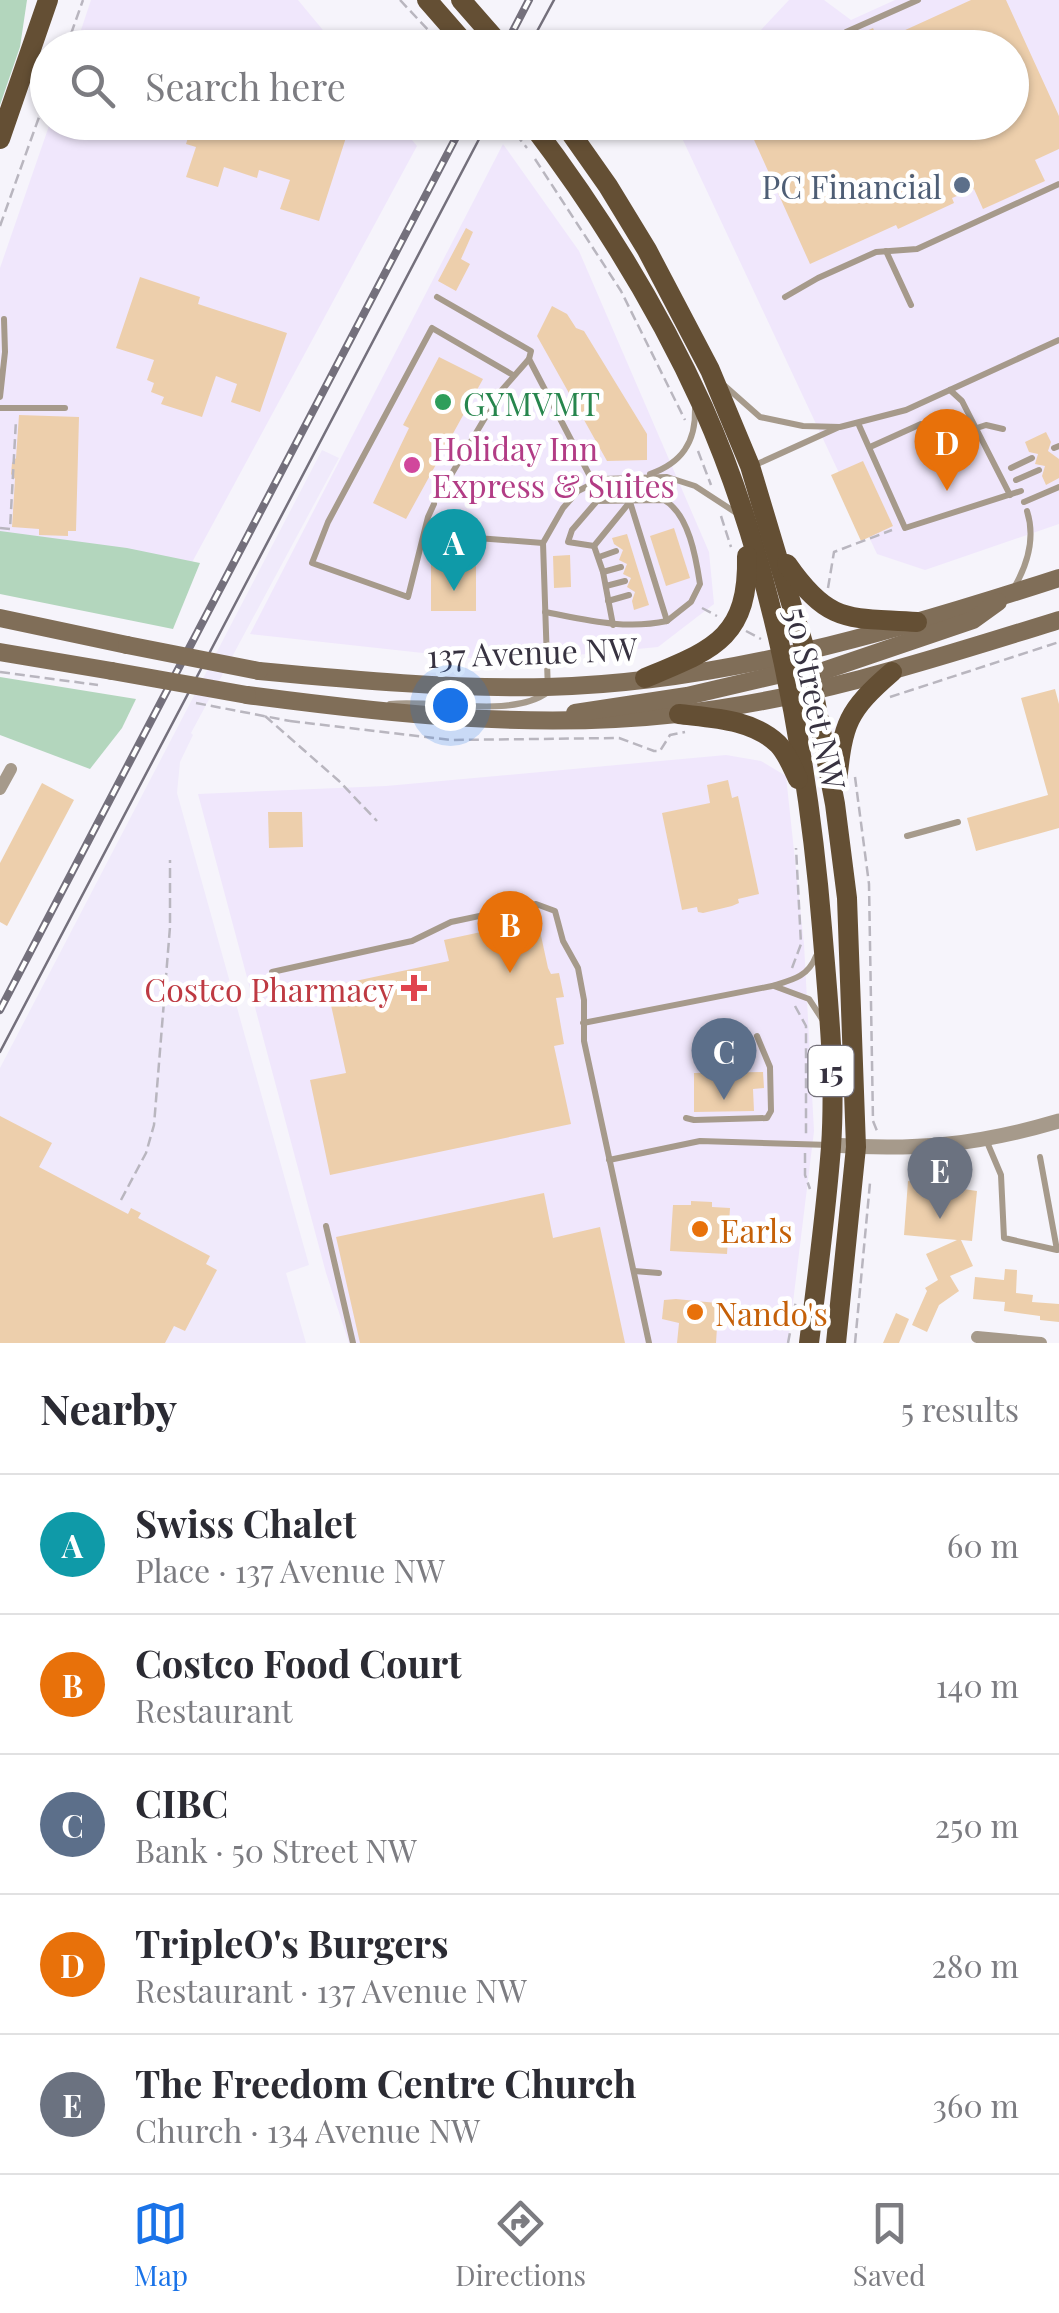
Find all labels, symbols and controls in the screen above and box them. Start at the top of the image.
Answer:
search box [30,30,1029,140]
icon: search [65,58,120,113]
text: Search here [145,60,346,111]
place label: PC Financial [762,164,942,207]
marker: PC Financial [951,174,973,196]
place label: GYMVMT [463,381,600,424]
marker: GYMVMT [432,391,454,413]
pin: D [914,408,980,491]
place label: Holiday Inn Express & Suites [432,426,675,506]
marker: Holiday Inn Express & Suites [401,454,423,476]
pin: A [422,508,486,591]
street label: 50 Street NW [777,603,858,794]
street label: 137 Avenue NW [426,626,639,676]
your location [425,680,476,731]
pin: B [478,890,542,973]
place label: Costco Pharmacy [144,967,394,1010]
marker: Costco Pharmacy [403,977,425,999]
pin: C [692,1018,756,1100]
road number: 15 [808,1046,854,1096]
pin: E [908,1136,972,1219]
place label: Earls [720,1208,792,1251]
marker: Earls [689,1218,711,1240]
place label: Nando's [715,1291,828,1334]
marker: Nando's [684,1301,706,1323]
text: Nearby [40,1380,177,1436]
text: 5 results [901,1387,1019,1430]
text: Swiss Chalet [135,1497,356,1548]
text: A [62,1523,83,1566]
text: 60 m [947,1523,1019,1566]
text: Place · 137 Avenue NW [135,1548,445,1591]
text: Costco Food Court [135,1637,462,1688]
text: B [62,1663,83,1706]
text: 140 m [936,1663,1019,1706]
text: Restaurant [135,1688,293,1731]
text: CIBC [135,1777,228,1828]
text: C [61,1803,84,1846]
text: 250 m [935,1803,1019,1846]
text: Bank · 50 Street NW [135,1828,417,1871]
text: TripleO's Burgers [135,1917,449,1968]
text: D [60,1943,85,1986]
text: 280 m [931,1943,1019,1986]
text: Restaurant · 137 Avenue NW [135,1968,527,2011]
text: The Freedom Centre Church [135,2057,636,2108]
text: E [62,2083,83,2126]
text: 360 m [932,2083,1019,2126]
text: Church · 134 Avenue NW [135,2108,480,2151]
tab: Map [133,2196,188,2293]
tab: Directions [455,2196,586,2293]
tab: Saved [853,2196,926,2293]

